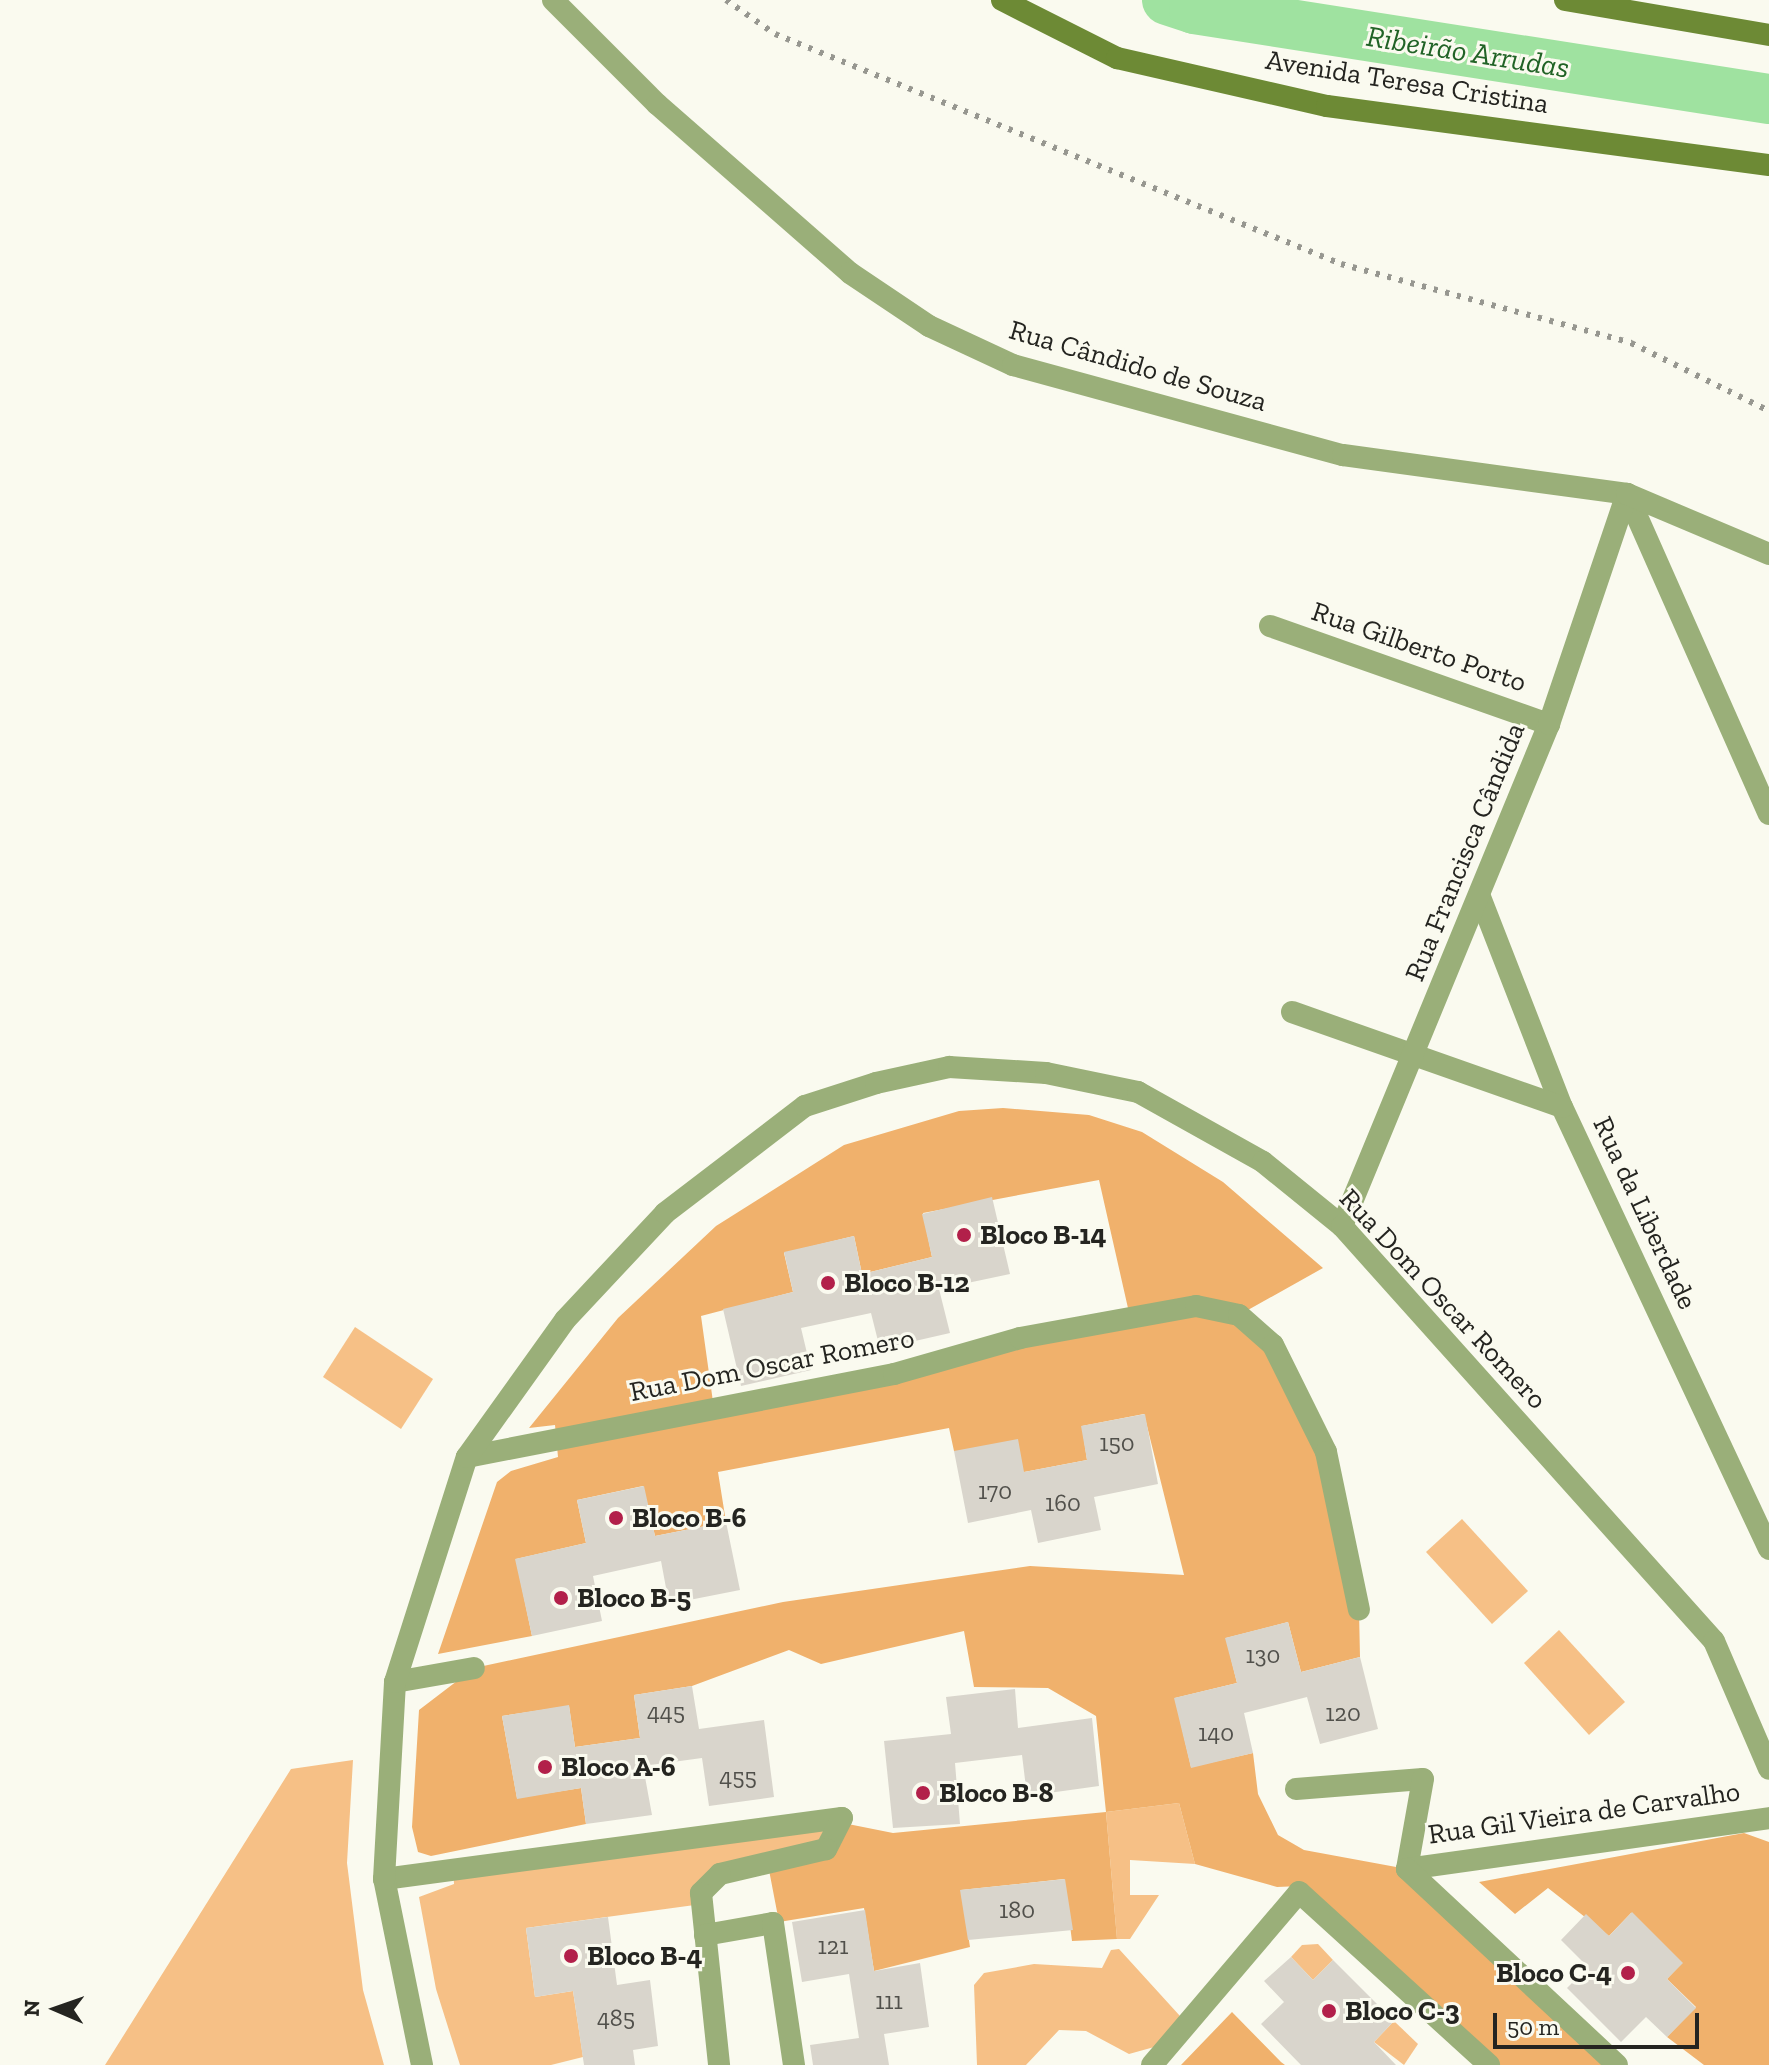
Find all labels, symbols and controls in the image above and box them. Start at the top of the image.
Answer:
water label: Ribeirão Arrudas [1364,18,1572,86]
street label: Avenida Teresa Cristina [1263,43,1551,121]
street label: Rua Cândido de Souza [1005,313,1271,419]
street label: Rua Gilberto Porto [1307,595,1531,699]
street label: Rua Francisca Cândida [1398,718,1532,986]
street label: Rua da Liberdade [1586,1111,1704,1315]
street label: Rua Dom Oscar Romero [1332,1182,1554,1416]
place label: Bloco B-14 [980,1218,1106,1252]
marker: Bloco B-14 [955,1226,973,1244]
place label: Bloco B-12 [844,1266,970,1300]
marker: Bloco B-12 [819,1274,837,1292]
street label: Rua Dom Oscar Romero [627,1321,917,1409]
house number: 150 [1099,1429,1135,1457]
house number: 170 [978,1477,1012,1505]
house number: 160 [1045,1489,1081,1517]
place label: Bloco B-6 [632,1501,747,1535]
marker: Bloco B-6 [607,1509,625,1527]
place label: Bloco B-5 [577,1581,691,1615]
marker: Bloco B-5 [552,1589,570,1607]
house number: 130 [1246,1641,1280,1669]
house number: 445 [647,1698,685,1726]
house number: 120 [1325,1699,1361,1727]
house number: 140 [1198,1719,1234,1747]
place label: Bloco A-6 [561,1750,677,1784]
marker: Bloco A-6 [536,1758,554,1776]
house number: 455 [719,1763,757,1791]
street label: Rua Gil Vieira de Carvalho [1425,1774,1743,1852]
place label: Bloco B-8 [939,1776,1054,1810]
marker: Bloco B-8 [914,1784,932,1802]
house number: 180 [999,1896,1035,1924]
house number: 121 [818,1932,848,1960]
place label: Bloco B-4 [587,1939,702,1973]
marker: Bloco B-4 [562,1947,580,1965]
place label: Bloco C-4 [1496,1956,1612,1990]
marker: Bloco C-4 [1619,1964,1637,1982]
north arrow [16,1969,96,2049]
house number: 111 [875,1987,903,2015]
place label: Bloco C-3 [1345,1994,1460,2028]
scale bar [1497,1997,1703,2047]
text: N [18,1999,45,2017]
marker: Bloco C-3 [1320,2002,1338,2020]
house number: 485 [597,2004,635,2032]
text: 50 m [1507,2012,1559,2041]

